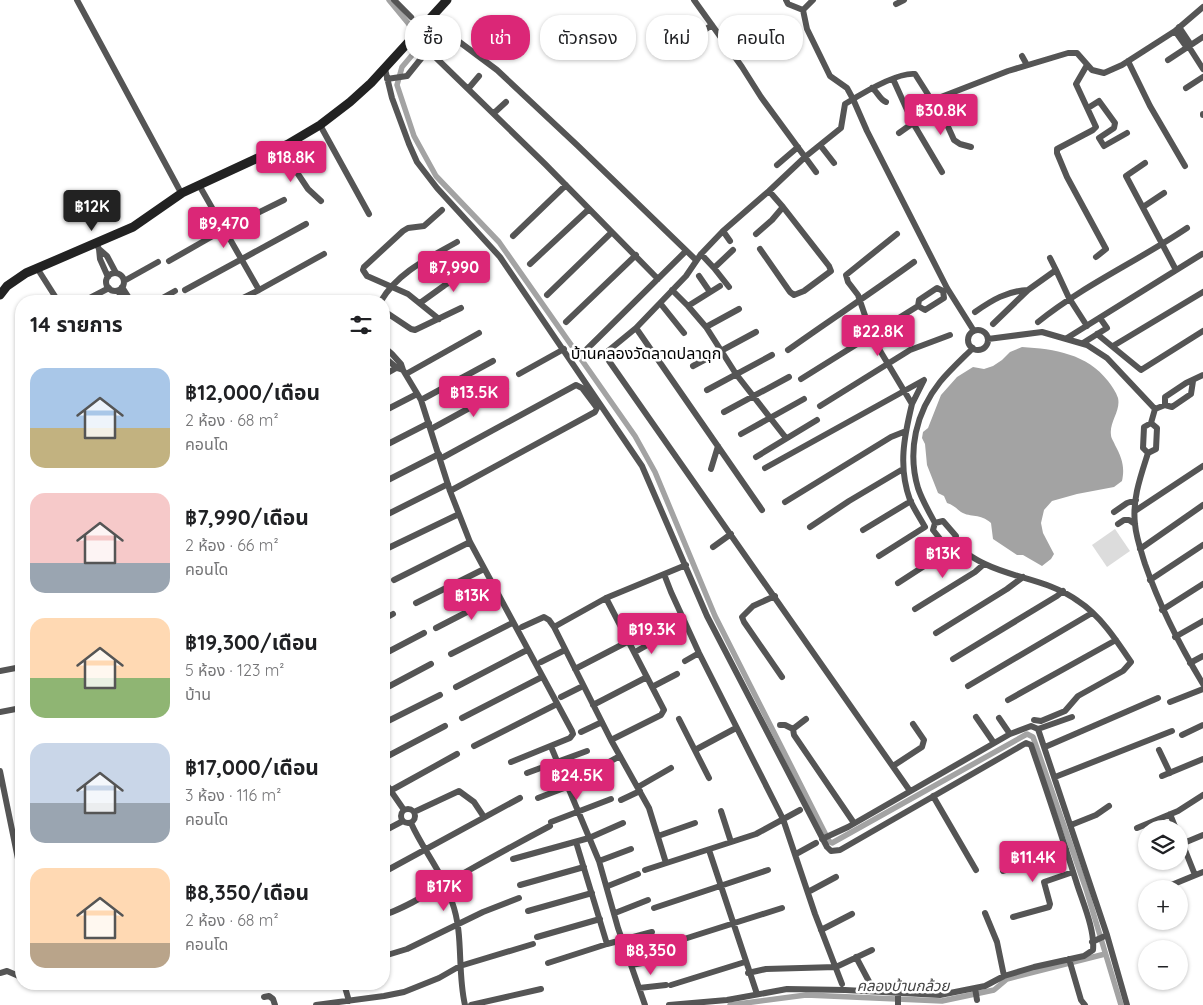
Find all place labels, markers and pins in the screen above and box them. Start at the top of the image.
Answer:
pin: ฿30.8K [900,94,982,136]
pin: ฿18.8K [250,140,332,183]
pin: ฿12K [62,190,122,232]
pin: ฿9,470 [183,206,265,249]
pin: ฿7,990 [413,250,495,293]
pin: ฿22.8K [837,314,919,357]
pin: ฿13.5K [433,376,515,418]
pin: ฿13K [913,536,973,579]
pin: ฿13K [442,578,502,621]
pin: ฿19.3K [611,612,693,655]
pin: ฿24.5K [536,758,618,801]
pin: ฿11.4K [992,840,1074,883]
pin: ฿17K [414,870,474,912]
pin: ฿8,350 [610,934,692,976]

